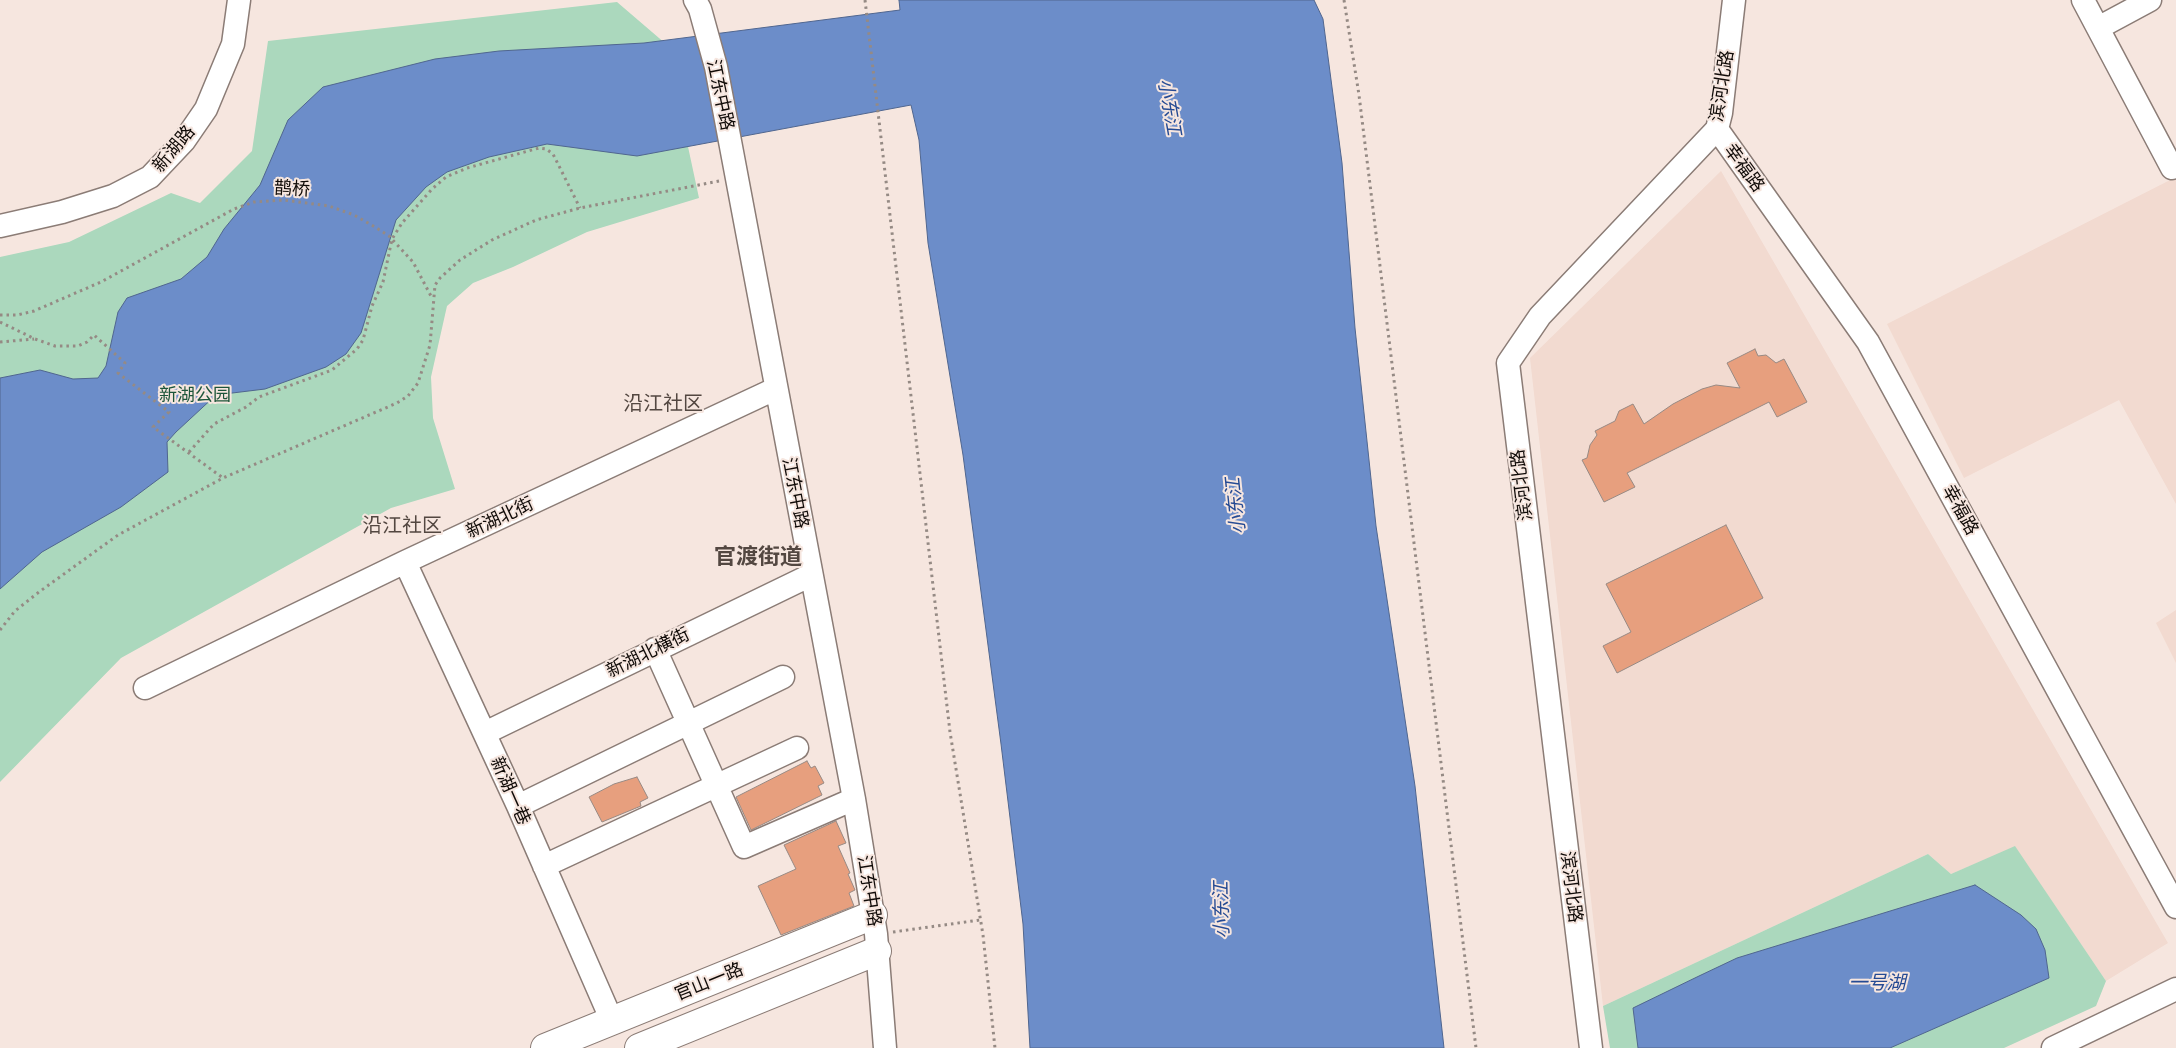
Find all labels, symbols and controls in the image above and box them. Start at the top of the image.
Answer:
street label: 滨河北路 [1706,49,1738,123]
street label: 江东中路 [702,58,738,132]
water label: 小东江 [1153,77,1185,137]
street label: 新湖路 [148,121,200,177]
street label: 幸福路 [1719,140,1769,196]
street label: 鹊桥 [273,177,311,201]
park label: 新湖公园 [159,385,231,407]
district label: 沿江社区 [623,392,703,416]
street label: 滨河北路 [1507,448,1537,522]
street label: 江东中路 [778,456,812,530]
water label: 小东江 [1222,476,1250,536]
street label: 幸福路 [1937,481,1983,539]
street label: 新湖北街 [463,493,537,543]
district label: 沿江社区 [362,514,442,538]
district label: 官渡街道 [714,544,802,570]
street label: 新湖北横街 [603,624,693,682]
street label: 新湖一巷 [485,754,535,828]
street label: 滨河北路 [1556,850,1586,924]
street label: 江东中路 [853,854,885,928]
water label: 小东江 [1210,881,1234,939]
street label: 官山一路 [672,959,746,1005]
water label: 一号湖 [1849,972,1905,994]

